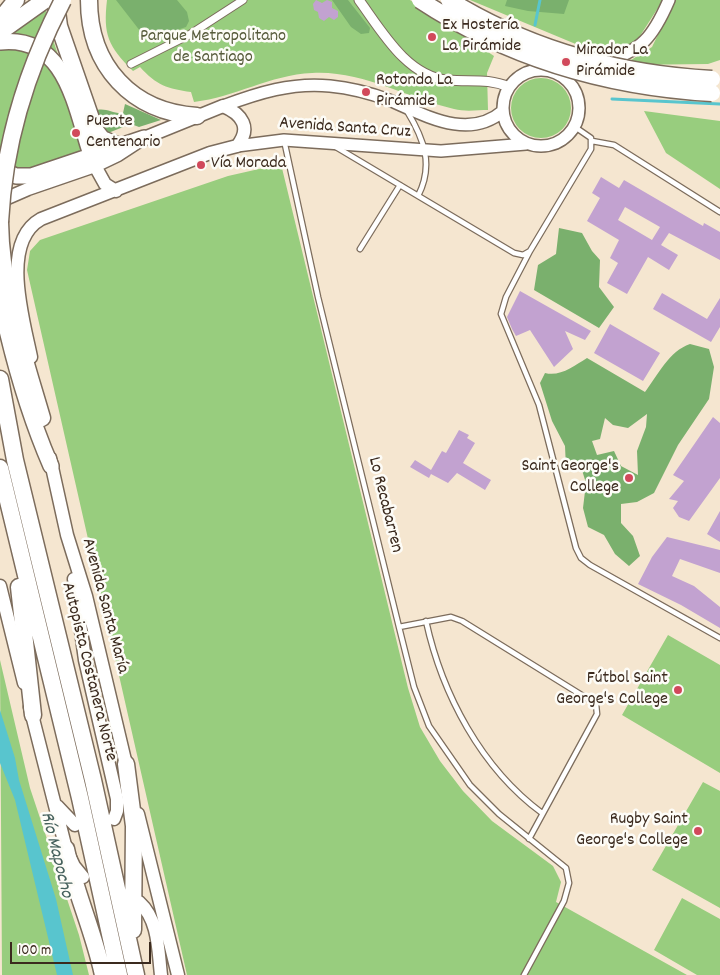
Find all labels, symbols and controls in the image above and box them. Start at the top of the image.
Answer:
place label: Ex Hostería La Pirámide [442,16,521,58]
park label: Parque Metropolitano de Santiago [140,27,286,70]
marker: Ex Hostería La Pirámide [426,31,438,43]
place label: Mirador La Pirámide [576,41,648,84]
marker: Mirador La Pirámide [560,56,572,68]
place label: Rotonda La Pirámide [376,71,453,114]
marker: Rotonda La Pirámide [360,86,372,98]
place label: Puente Centenario [86,112,160,154]
street label: Avenida Santa Cruz [278,114,412,144]
marker: Puente Centenario [70,127,82,139]
place label: Vía Morada [211,154,286,176]
marker: Vía Morada [195,159,207,171]
street label: Lo Recabarren [362,455,406,555]
place label: Saint George's College [522,457,619,499]
marker: Saint George's College [623,472,635,484]
street label: Avenida Santa María [76,536,132,676]
street label: Autopista Costanera Norte [55,580,121,764]
place label: Fútbol Saint George's College [556,669,668,712]
marker: Fútbol Saint George's College [672,684,684,696]
water label: Río Mapocho [33,810,77,900]
place label: Rugby Saint George's College [576,810,688,852]
marker: Rugby Saint George's College [692,825,704,837]
scale bar [12,932,154,964]
text: 100 m [18,940,51,962]

